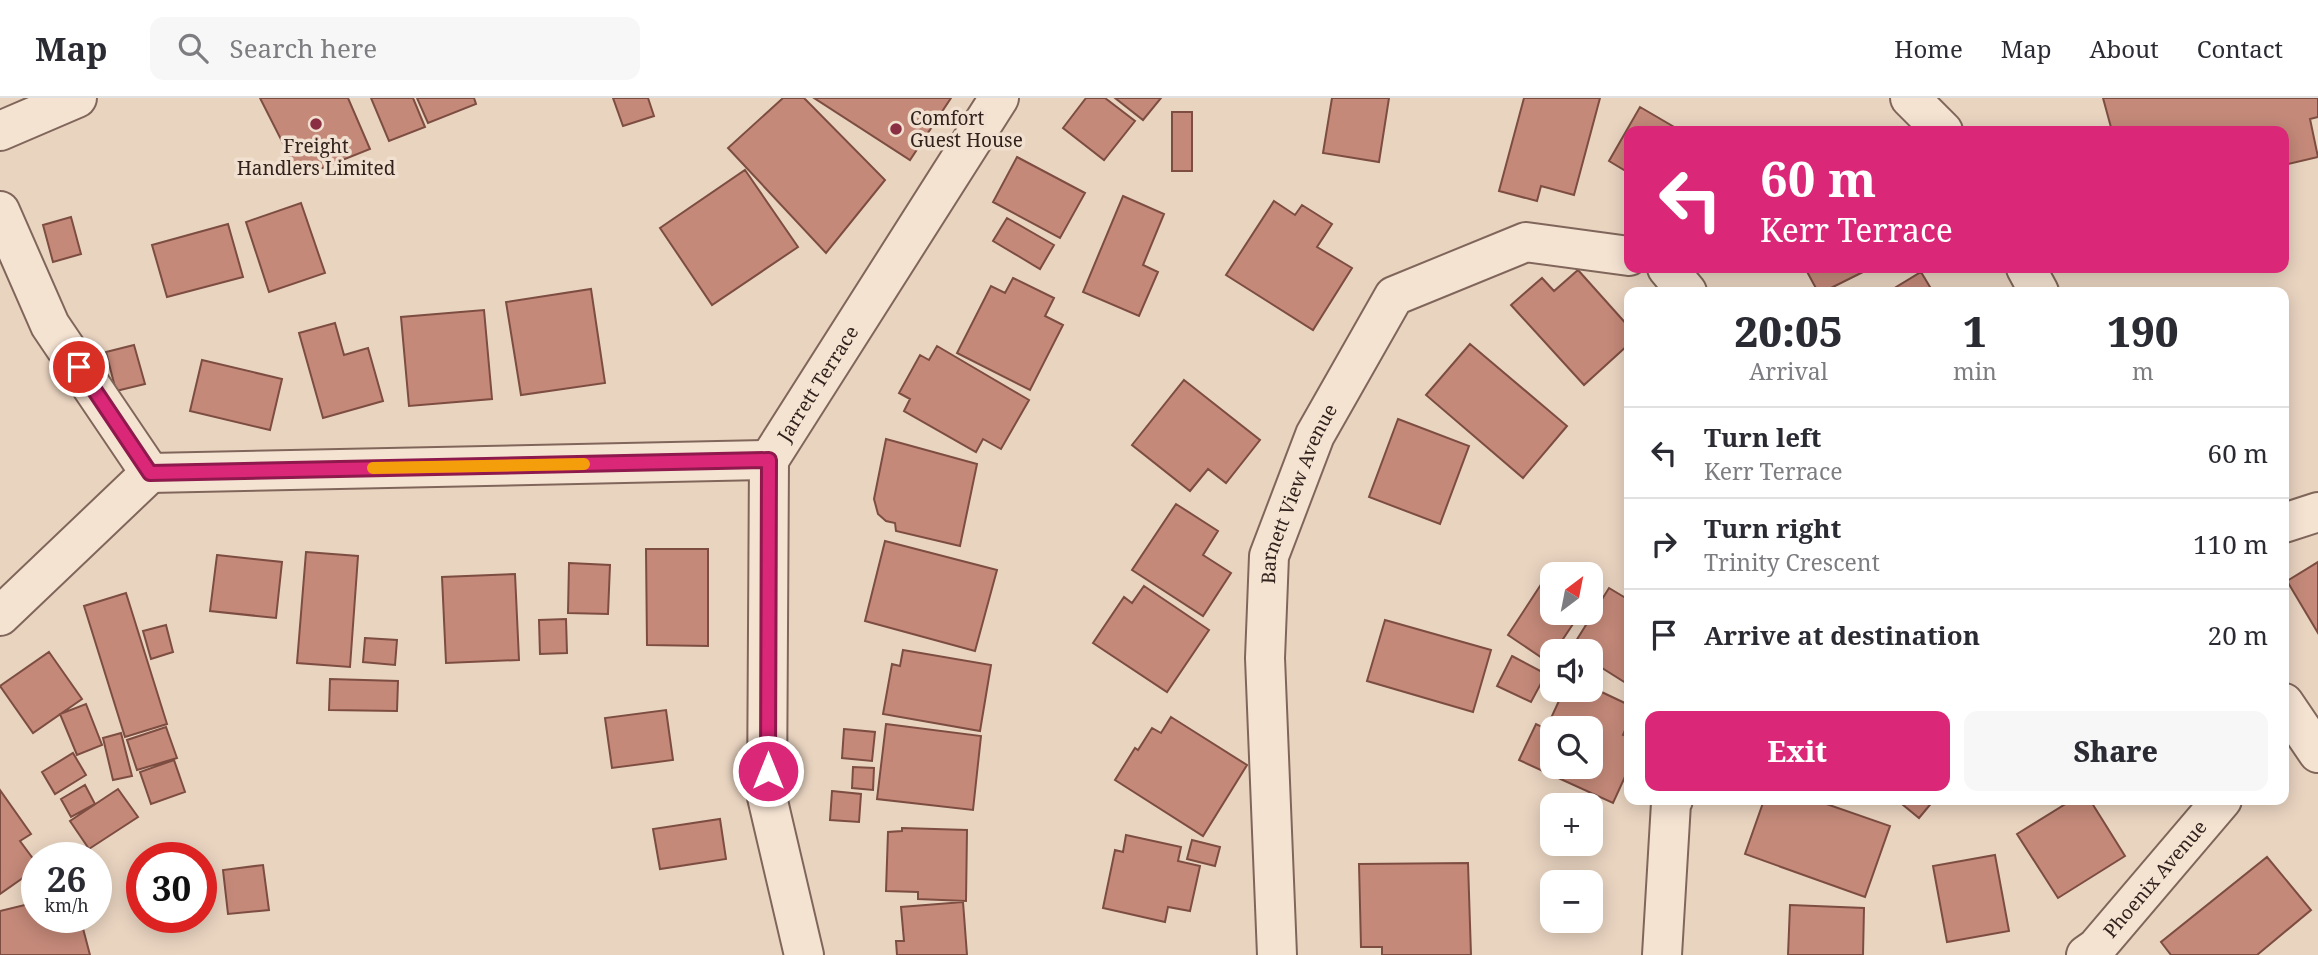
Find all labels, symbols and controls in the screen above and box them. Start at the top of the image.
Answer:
search box [150,17,640,80]
text: Map [35,26,108,71]
icon: search [174,29,212,67]
text: Search here [230,30,377,66]
text: Home [1894,32,1963,65]
text: Map [2001,32,2052,65]
text: About [2090,32,2159,65]
text: Contact [2197,32,2283,65]
place label: Comfort Guest House [910,105,1023,153]
marker: Freight Handlers Limited [308,116,324,132]
marker: Comfort Guest House [888,121,904,137]
place label: Freight Handlers Limited [237,133,396,181]
text: 60 m [1760,145,1876,211]
icon: left [1645,154,1736,245]
text: Kerr Terrace [1760,208,1953,251]
text: 20:05 [1734,302,1843,359]
text: 1 [1963,302,1987,359]
text: 190 [2107,302,2179,359]
street label: Jarrett Terrace [771,321,864,447]
pin [49,337,109,397]
icon: arrive [60,348,98,386]
text: Arrival [1749,355,1828,387]
text: min [1953,355,1997,387]
text: m [2132,355,2154,387]
street label: Barnett View Avenue [1255,399,1343,584]
text: Turn left [1704,419,1821,455]
icon: left [1645,434,1683,472]
text: 60 m [2208,435,2268,471]
text: Kerr Terrace [1704,455,1843,487]
text: Turn right [1704,510,1841,546]
icon: right [1645,525,1683,563]
text: 110 m [2193,526,2268,562]
text: Trinity Crescent [1704,546,1880,578]
north arrow [1540,562,1603,625]
map controls [1540,562,1603,933]
icon: arrive [1645,616,1683,654]
text: Arrive at destination [1704,617,1980,653]
text: 20 m [2208,617,2268,653]
button: sound [1540,639,1603,702]
button: Exit [1645,711,1950,791]
button: Share [1964,711,2268,791]
button: search [1540,716,1603,779]
position arrow [731,734,805,808]
button: + [1540,793,1603,856]
street label: Phoenix Avenue [2097,814,2212,943]
speed limit sign: 30 [126,842,217,933]
text: 26 [47,855,86,902]
button: − [1540,870,1603,933]
text: km/h [44,893,89,917]

